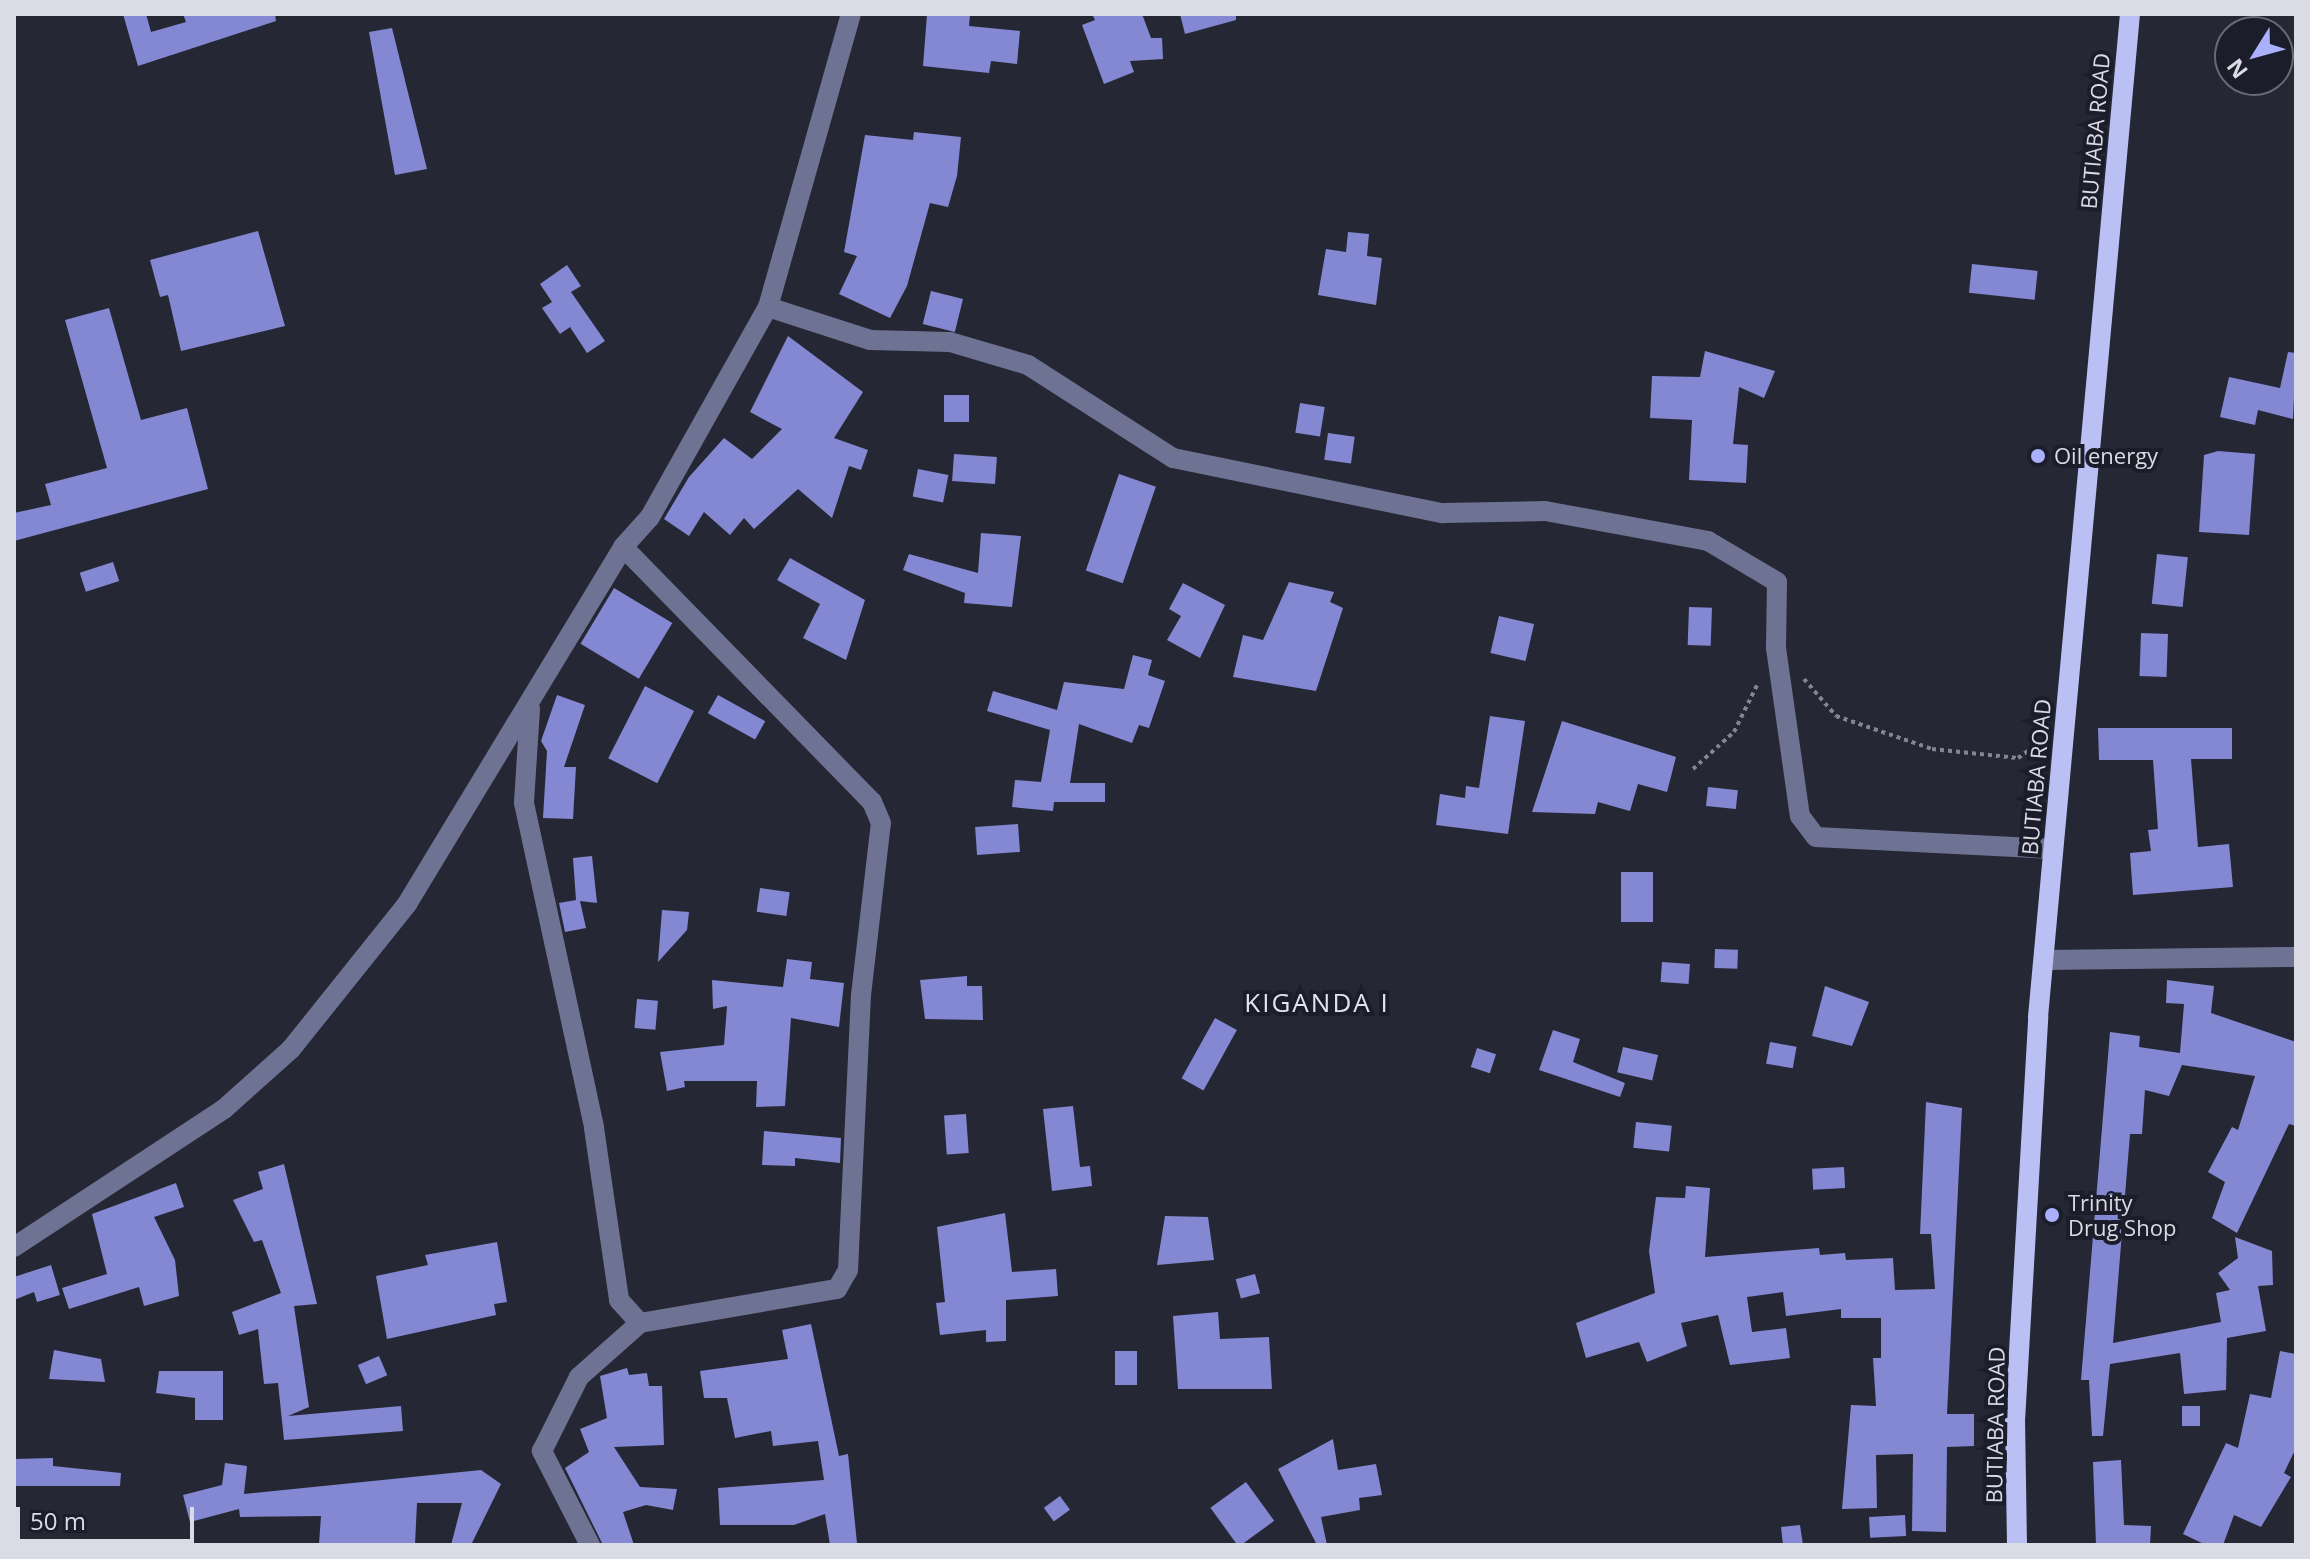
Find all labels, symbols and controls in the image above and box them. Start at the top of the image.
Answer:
north arrow [2214,16,2294,96]
street label: BUTIABA ROAD [2075,52,2115,210]
text: N [2219,53,2254,85]
place label: Oil energy [2054,443,2158,469]
marker: Oil energy [2029,447,2047,465]
street label: BUTIABA ROAD [2016,698,2056,856]
district label: KIGANDA I [1244,987,1390,1019]
place label: Trinity Drug Shop [2068,1189,2176,1240]
marker: Trinity Drug Shop [2043,1206,2061,1224]
street label: BUTIABA ROAD [1980,1346,2010,1504]
scale bar [20,1491,198,1541]
text: 50 m [30,1504,86,1537]

